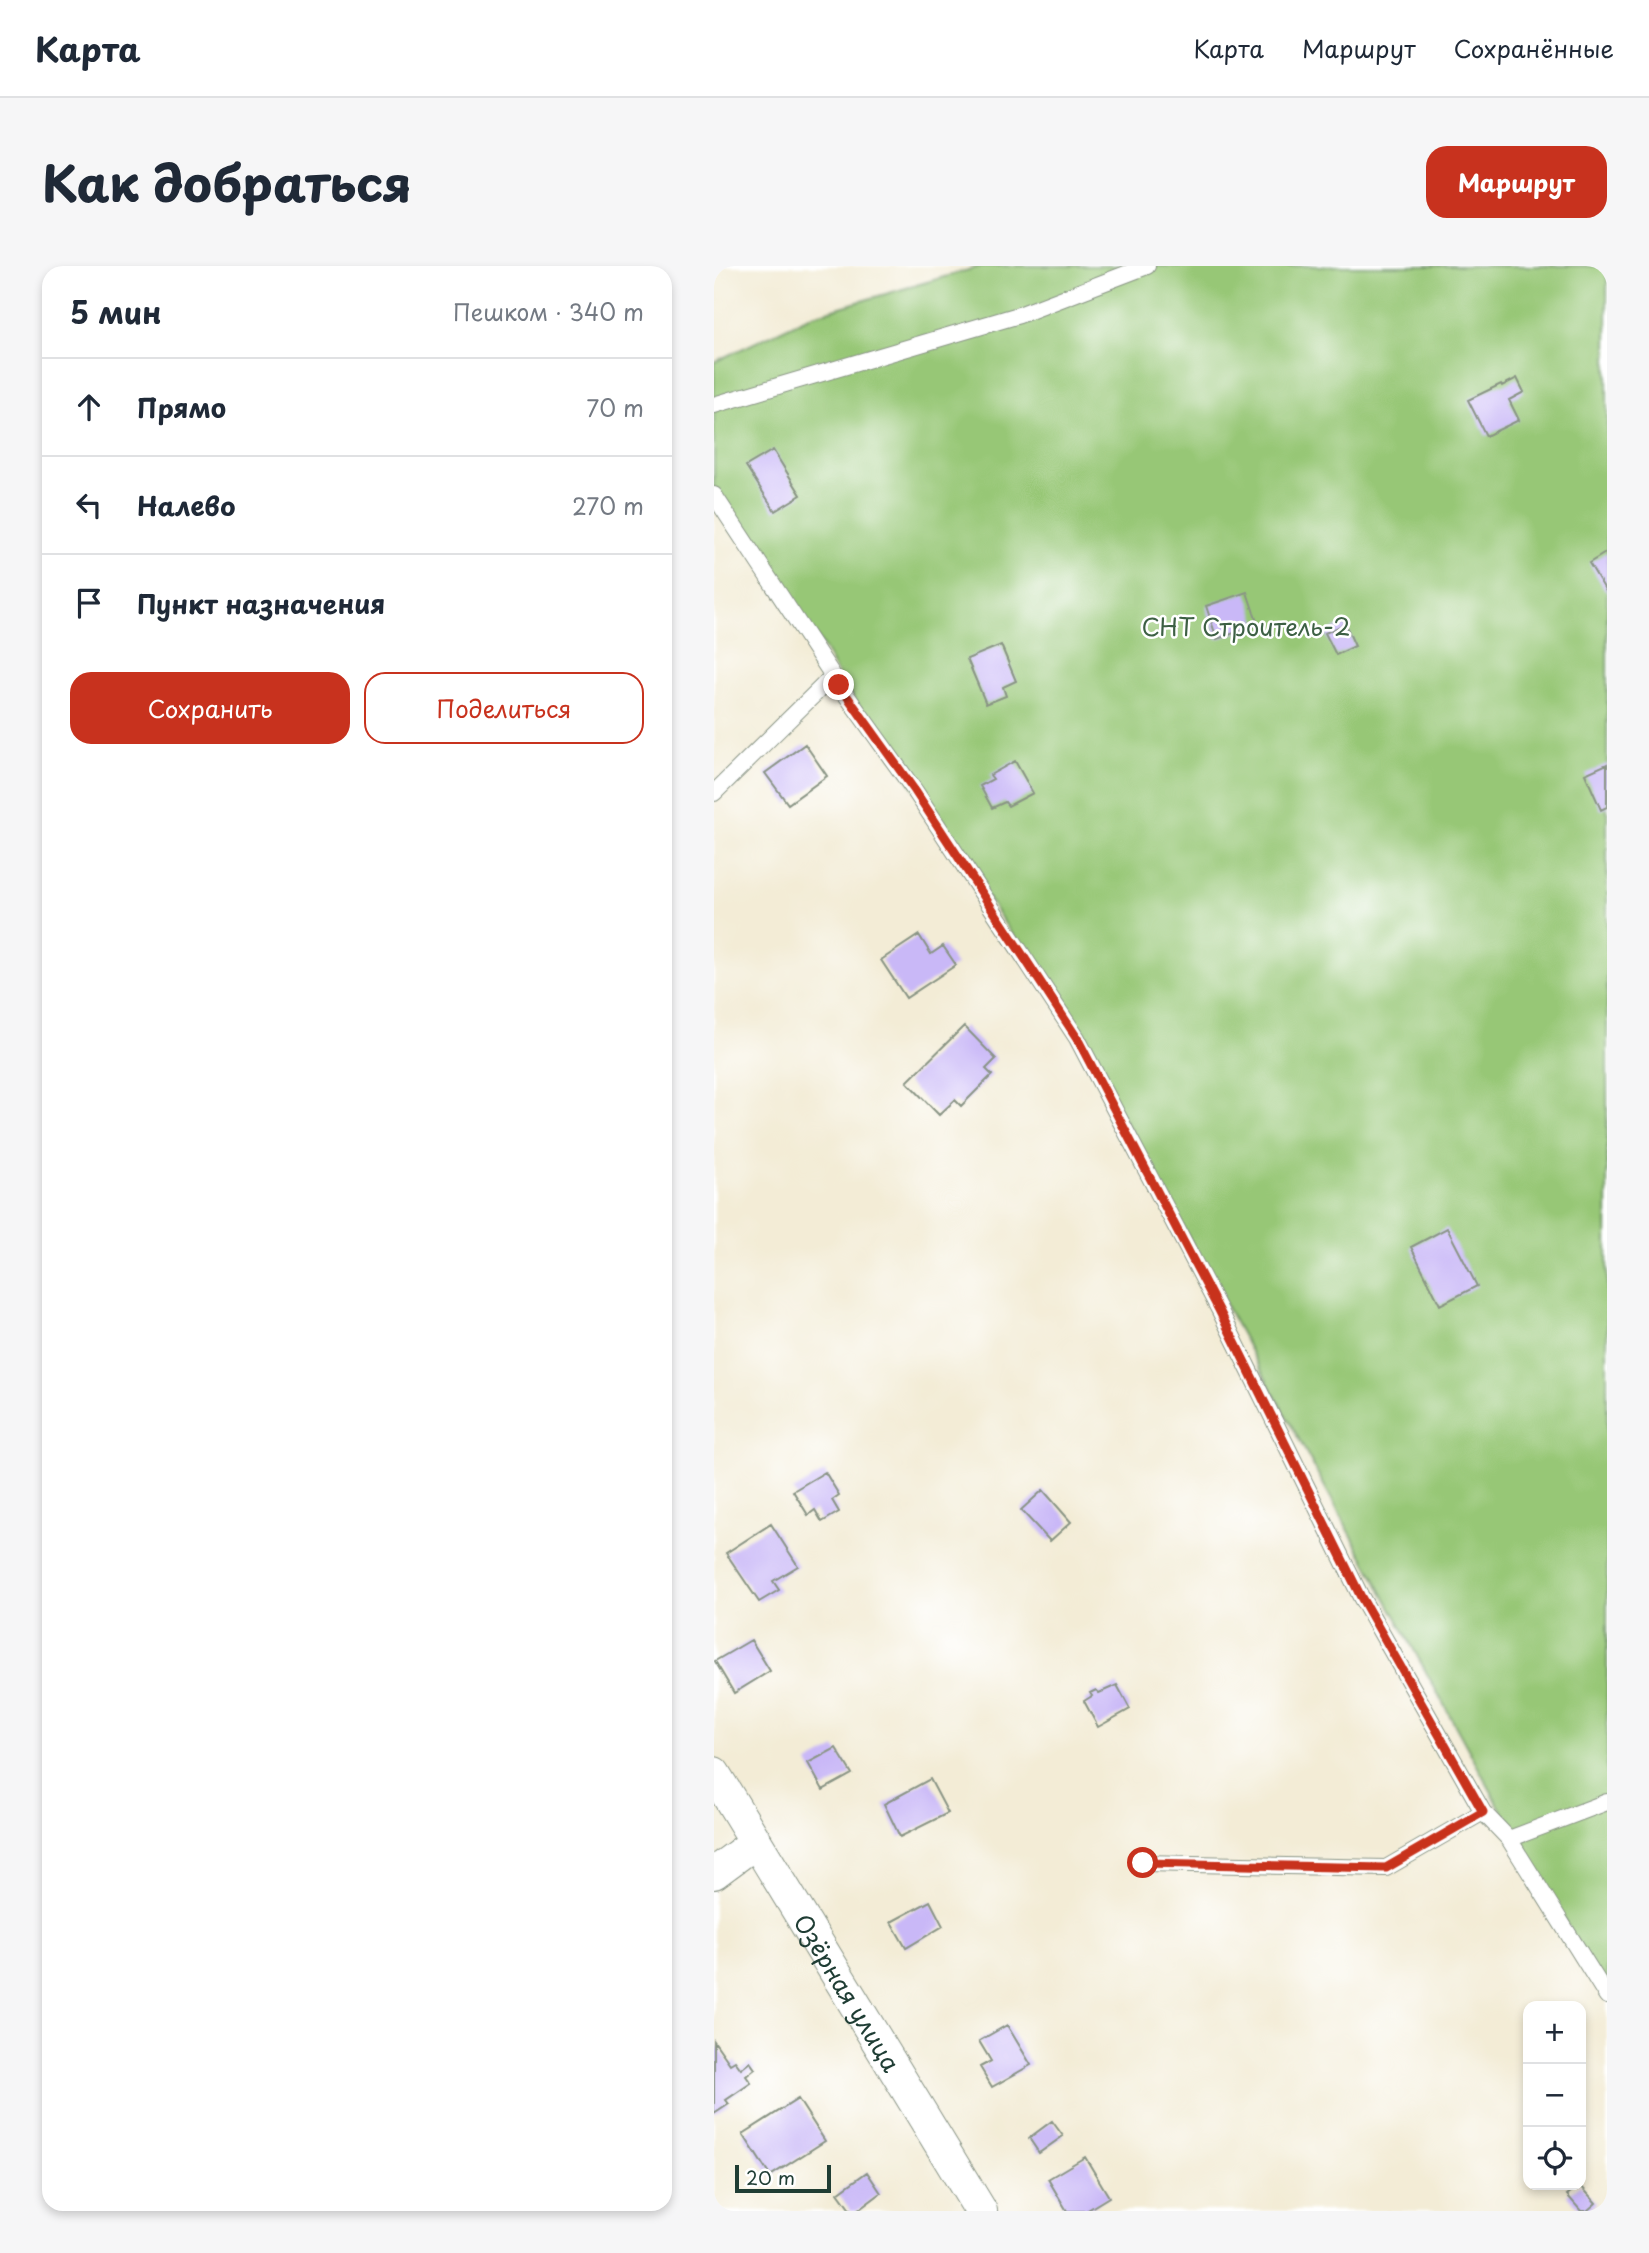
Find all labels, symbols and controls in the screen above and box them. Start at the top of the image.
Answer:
text: Карта [35,23,141,73]
text: Карта [1193,30,1264,66]
text: Маршрут [1302,30,1416,66]
text: Сохранённые [1454,30,1614,66]
text: Как добраться [42,145,412,219]
button: Маршрут [1426,146,1607,218]
text: 5 мин [70,289,162,334]
text: Пешком · 340 m [453,294,644,329]
icon: ahead [70,388,108,426]
text: Прямо [137,388,226,427]
text: 70 m [586,390,644,425]
icon: left [70,486,108,524]
text: Налево [137,486,235,525]
text: 270 m [572,488,644,523]
icon: arrive [70,584,108,622]
text: Пункт назначения [137,584,385,623]
park label: СНТ Строитель-2 [1141,608,1351,644]
route end [823,669,854,700]
button: Сохранить [70,672,350,744]
button: Поделиться [364,672,644,744]
route start [1127,1847,1158,1878]
street label: Озёрная улица [786,1907,910,2078]
map controls [1523,2001,1586,2190]
button: + [1523,2001,1586,2064]
button: − [1523,2064,1586,2127]
button: locate [1523,2127,1586,2190]
scale bar [735,2162,831,2194]
text: 20 m [746,2163,795,2191]

